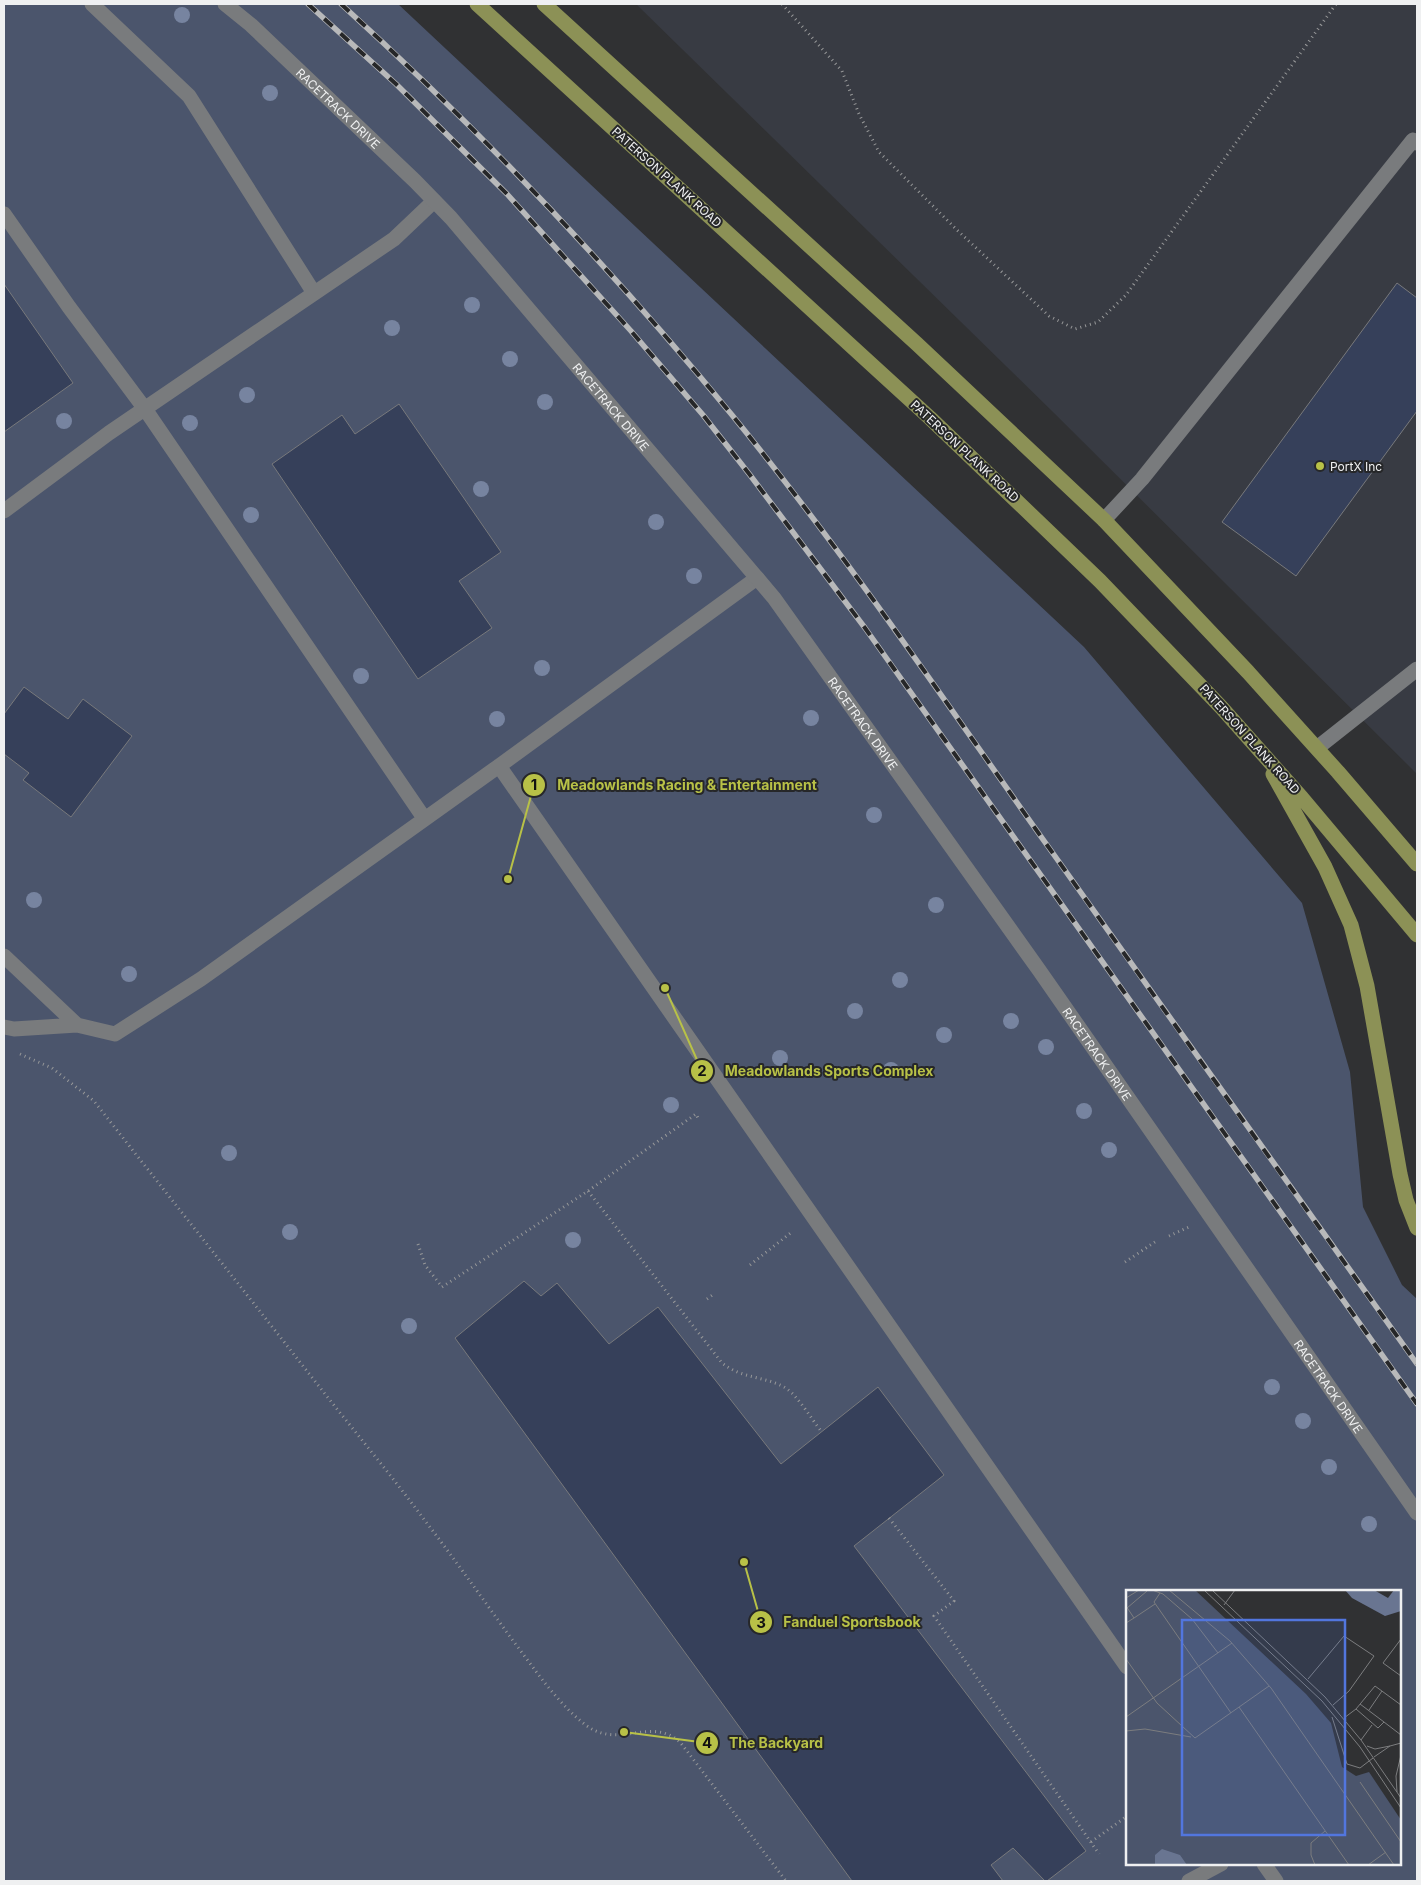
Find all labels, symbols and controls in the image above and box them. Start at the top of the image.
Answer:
street label: RACETRACK DRIVE [293,65,383,152]
street label: PATERSON PLANK ROAD [609,124,725,230]
street label: RACETRACK DRIVE [570,360,653,454]
street label: PATERSON PLANK ROAD [908,397,1022,505]
place label: PortX Inc [1330,459,1382,474]
marker: PortX Inc [1314,460,1326,472]
street label: RACETRACK DRIVE [825,674,901,773]
street label: PATERSON PLANK ROAD [1197,681,1303,797]
callout: Meadowlands Racing & Entertainment [522,770,826,799]
text: 1 [531,775,537,794]
text: Meadowlands Racing & Entertainment [557,776,817,793]
street label: RACETRACK DRIVE [1060,1004,1135,1103]
callout: Meadowlands Sports Complex [690,1056,943,1085]
text: 2 [697,1061,707,1080]
text: Meadowlands Sports Complex [725,1062,933,1079]
street label: RACETRACK DRIVE [1291,1337,1366,1436]
inset map [1126,1590,1401,1865]
callout: Fanduel Sportsbook [749,1608,931,1637]
text: 3 [756,1613,766,1632]
text: Fanduel Sportsbook [783,1613,922,1630]
callout: The Backyard [694,1729,834,1758]
text: 4 [702,1733,712,1752]
text: The Backyard [729,1734,823,1751]

